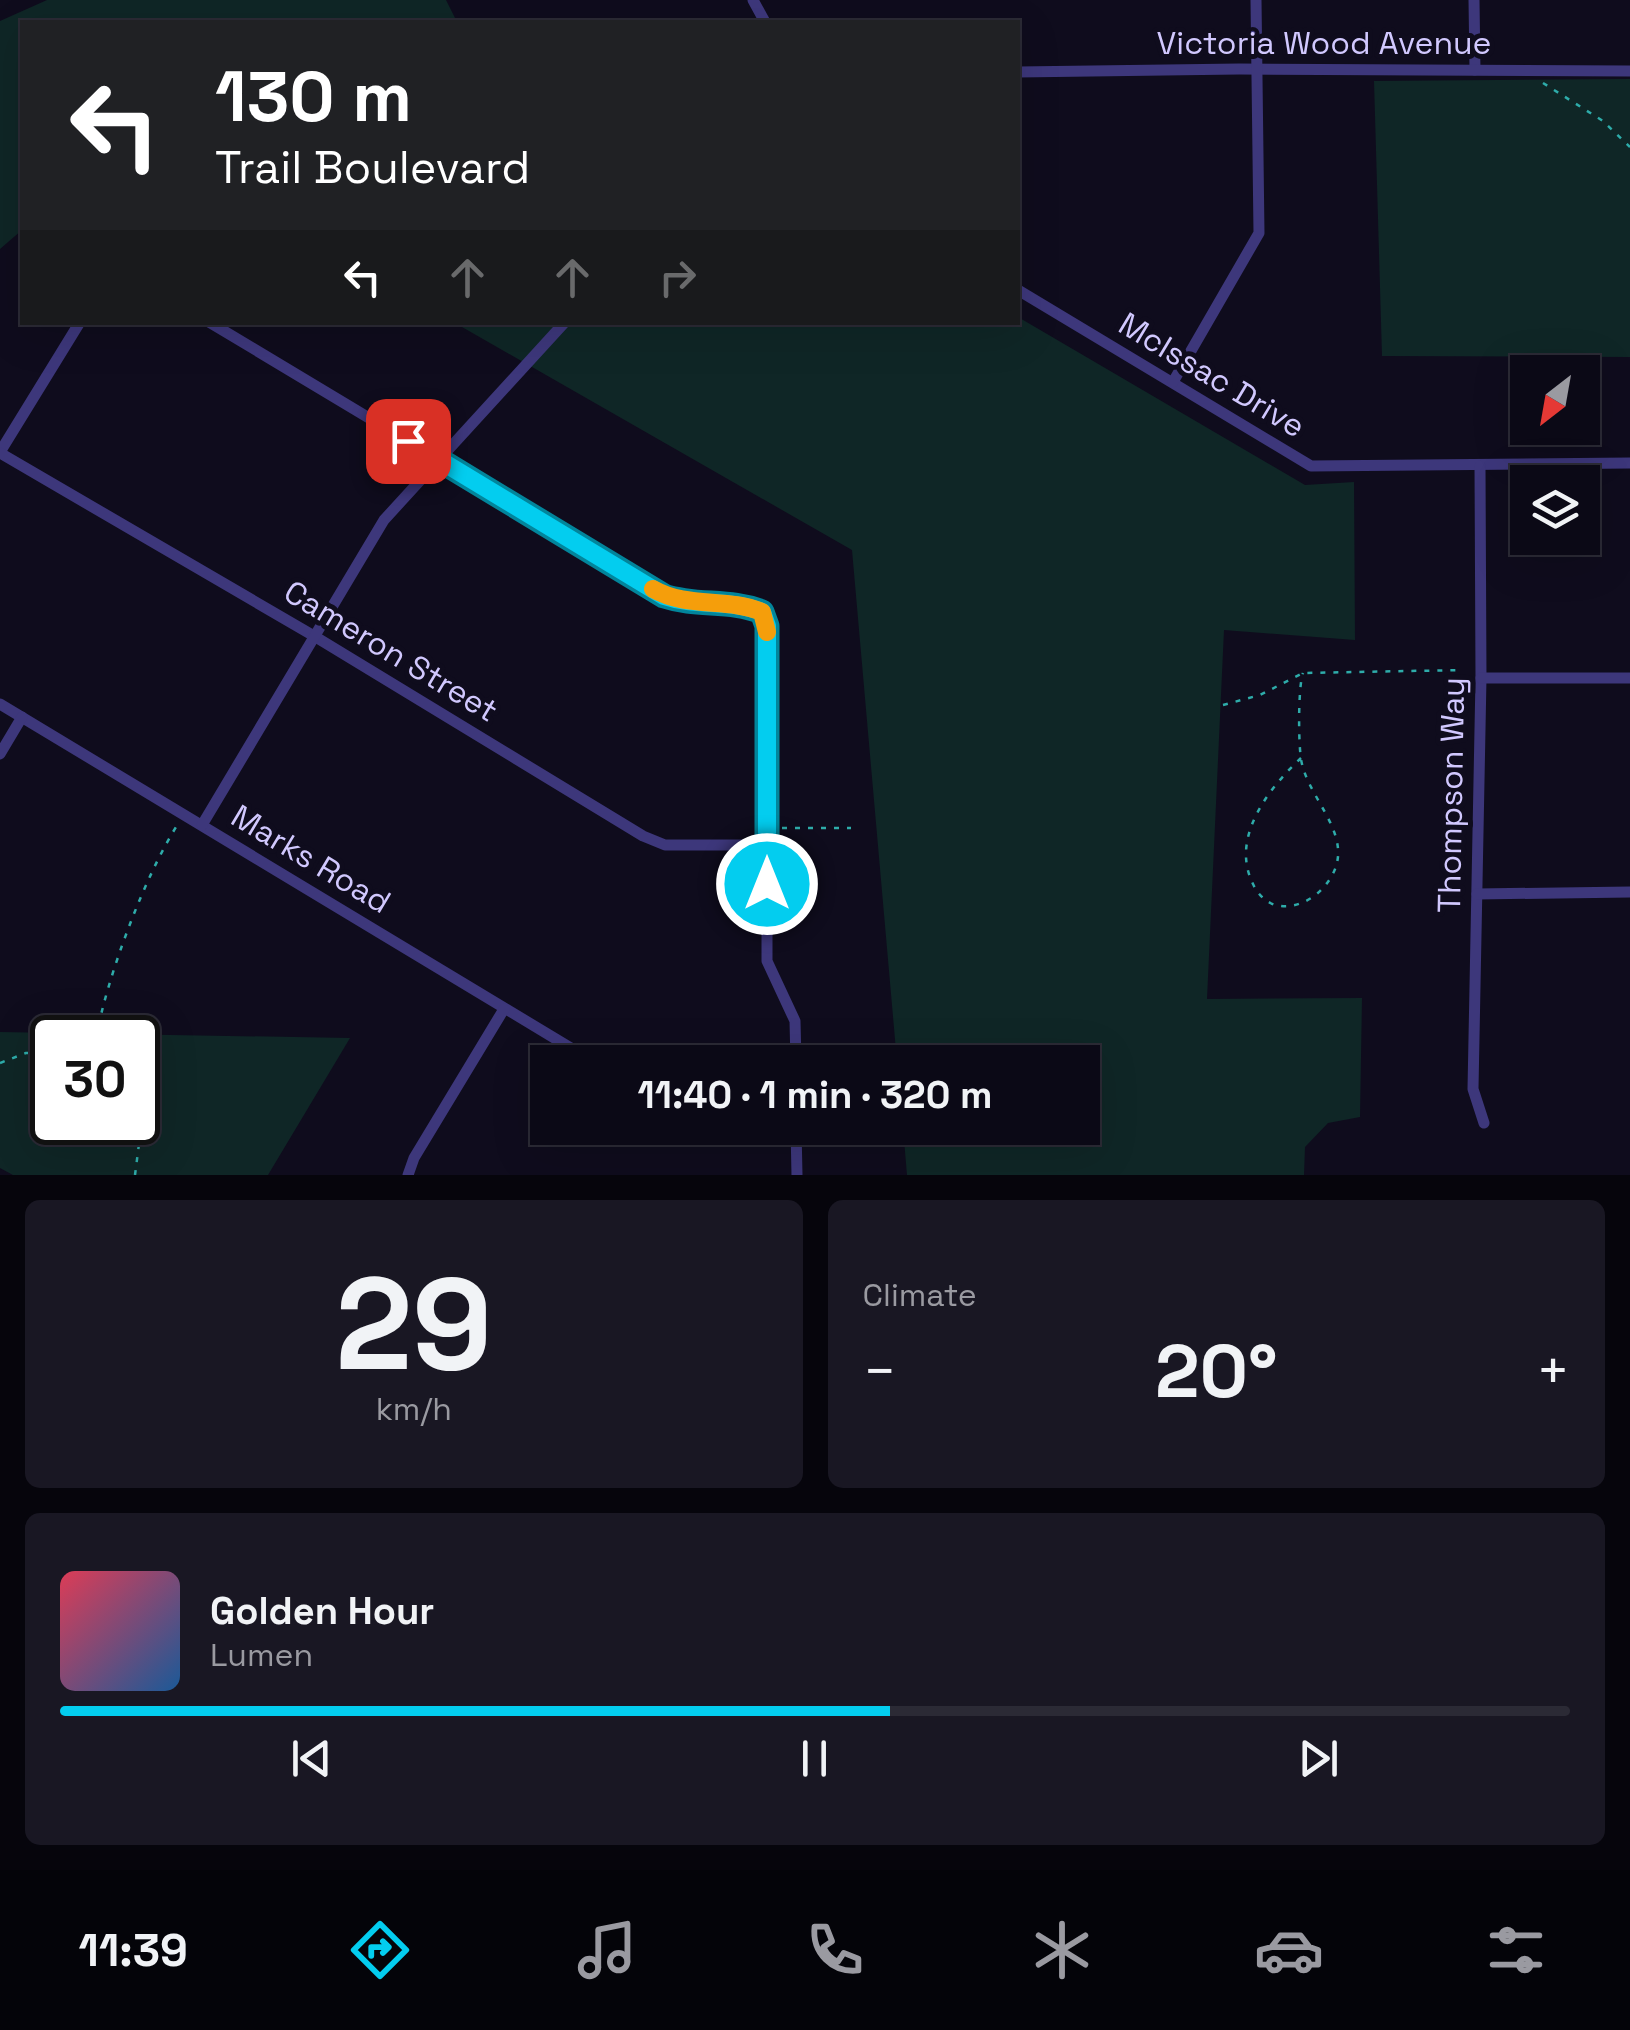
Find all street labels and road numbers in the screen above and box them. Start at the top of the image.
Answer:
street label: Victoria Wood Avenue [1157,23,1491,63]
street label: McIssac Drive [1112,304,1312,446]
street label: Cameron Street [277,571,505,731]
street label: Thompson Way [1429,677,1473,913]
street label: Marks Road [224,796,398,922]

